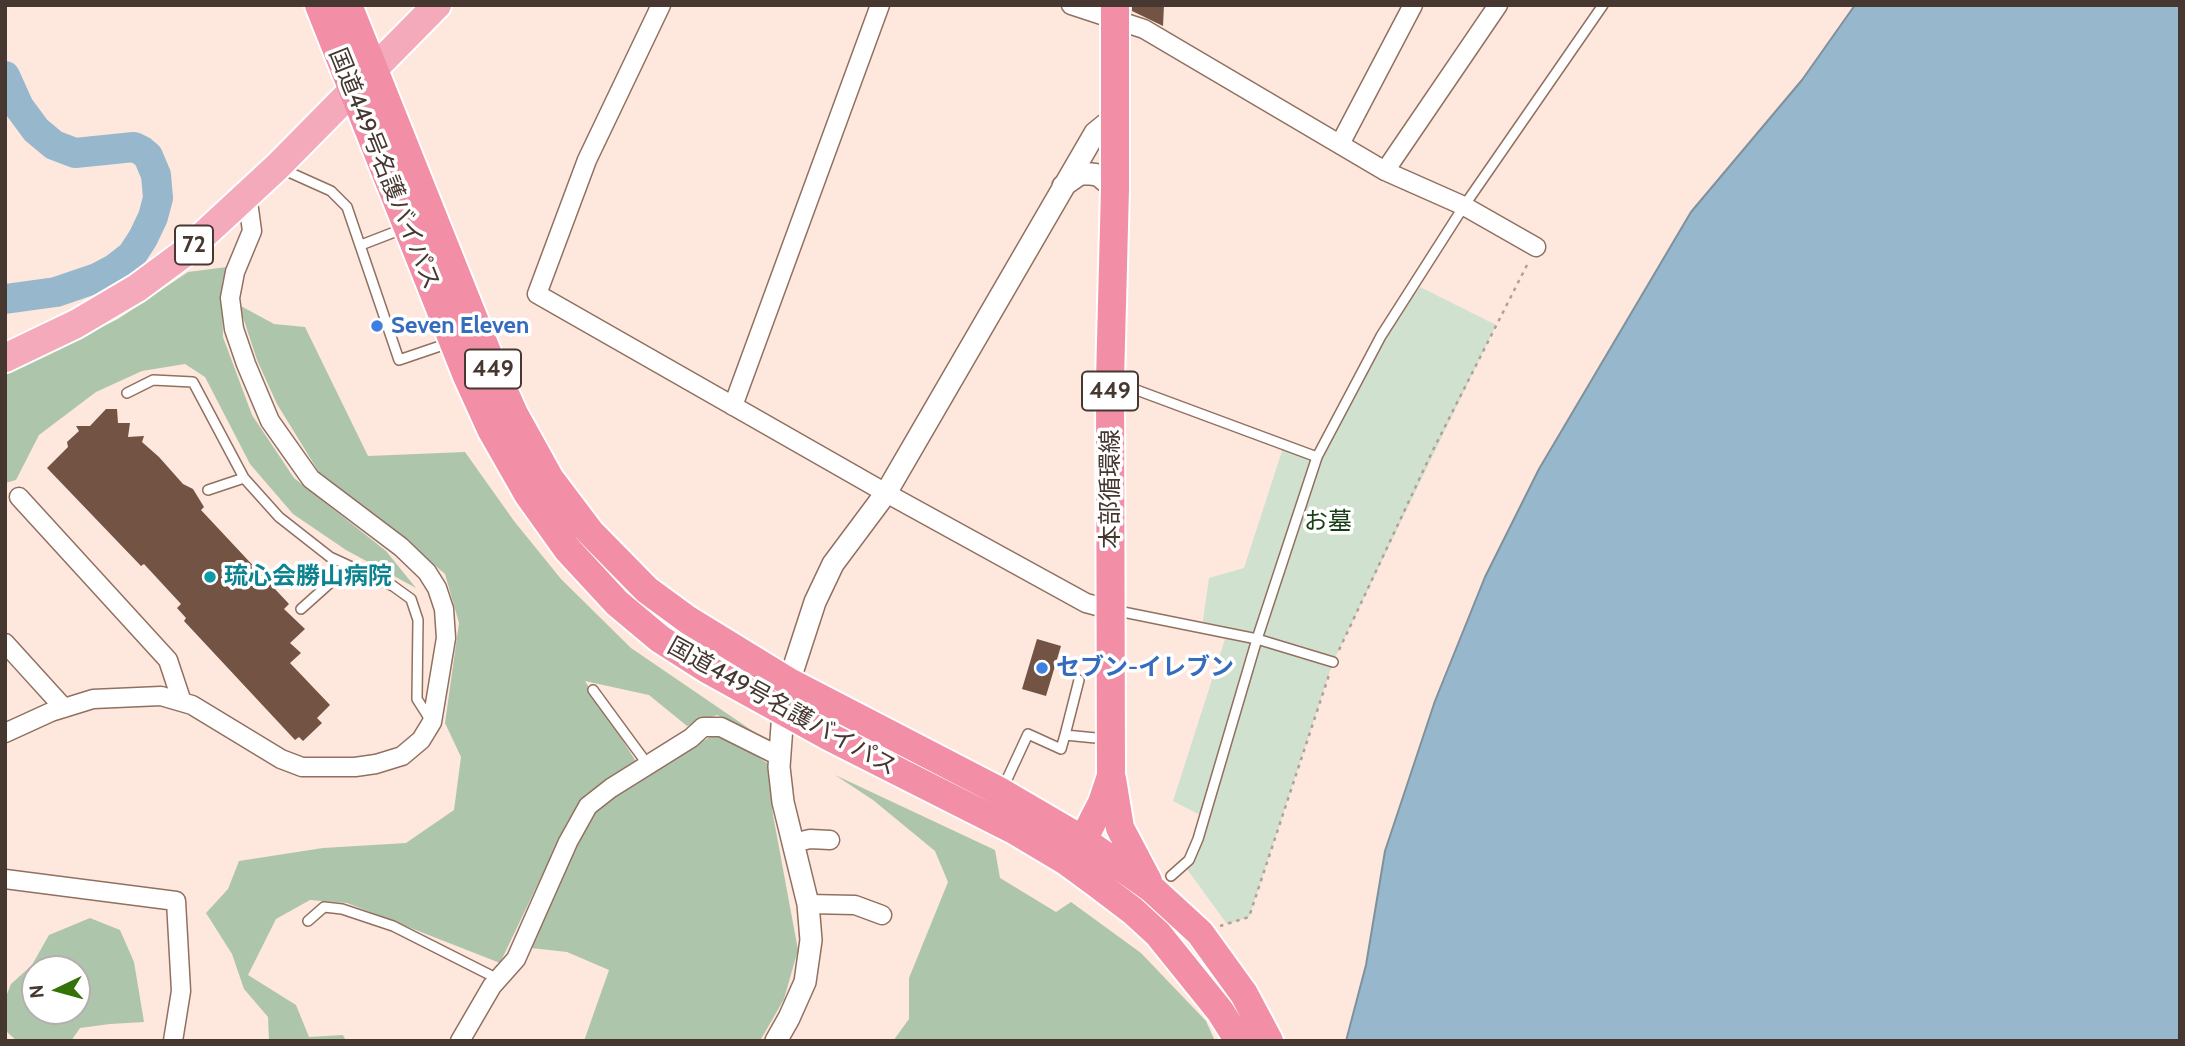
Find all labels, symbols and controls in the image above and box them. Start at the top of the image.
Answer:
street label: 国道449号名護バイパス [322,44,446,294]
road number: 72 [175,226,213,264]
place label: Seven Eleven [391,312,529,340]
marker: Seven Eleven [369,318,385,334]
road number: 449 [465,350,521,388]
road number: 449 [1082,372,1138,410]
street label: 本部循環線 [1097,429,1125,549]
park label: お墓 [1304,508,1352,536]
place label: 琉心会勝山病院 [224,563,392,591]
marker: 琉心会勝山病院 [202,569,218,585]
street label: 国道449号名護バイパス [662,632,902,782]
place label: セブン-イレブン [1056,654,1234,682]
marker: セブン-イレブン [1034,660,1050,676]
north arrow [21,955,91,1025]
text: N [25,984,49,999]

